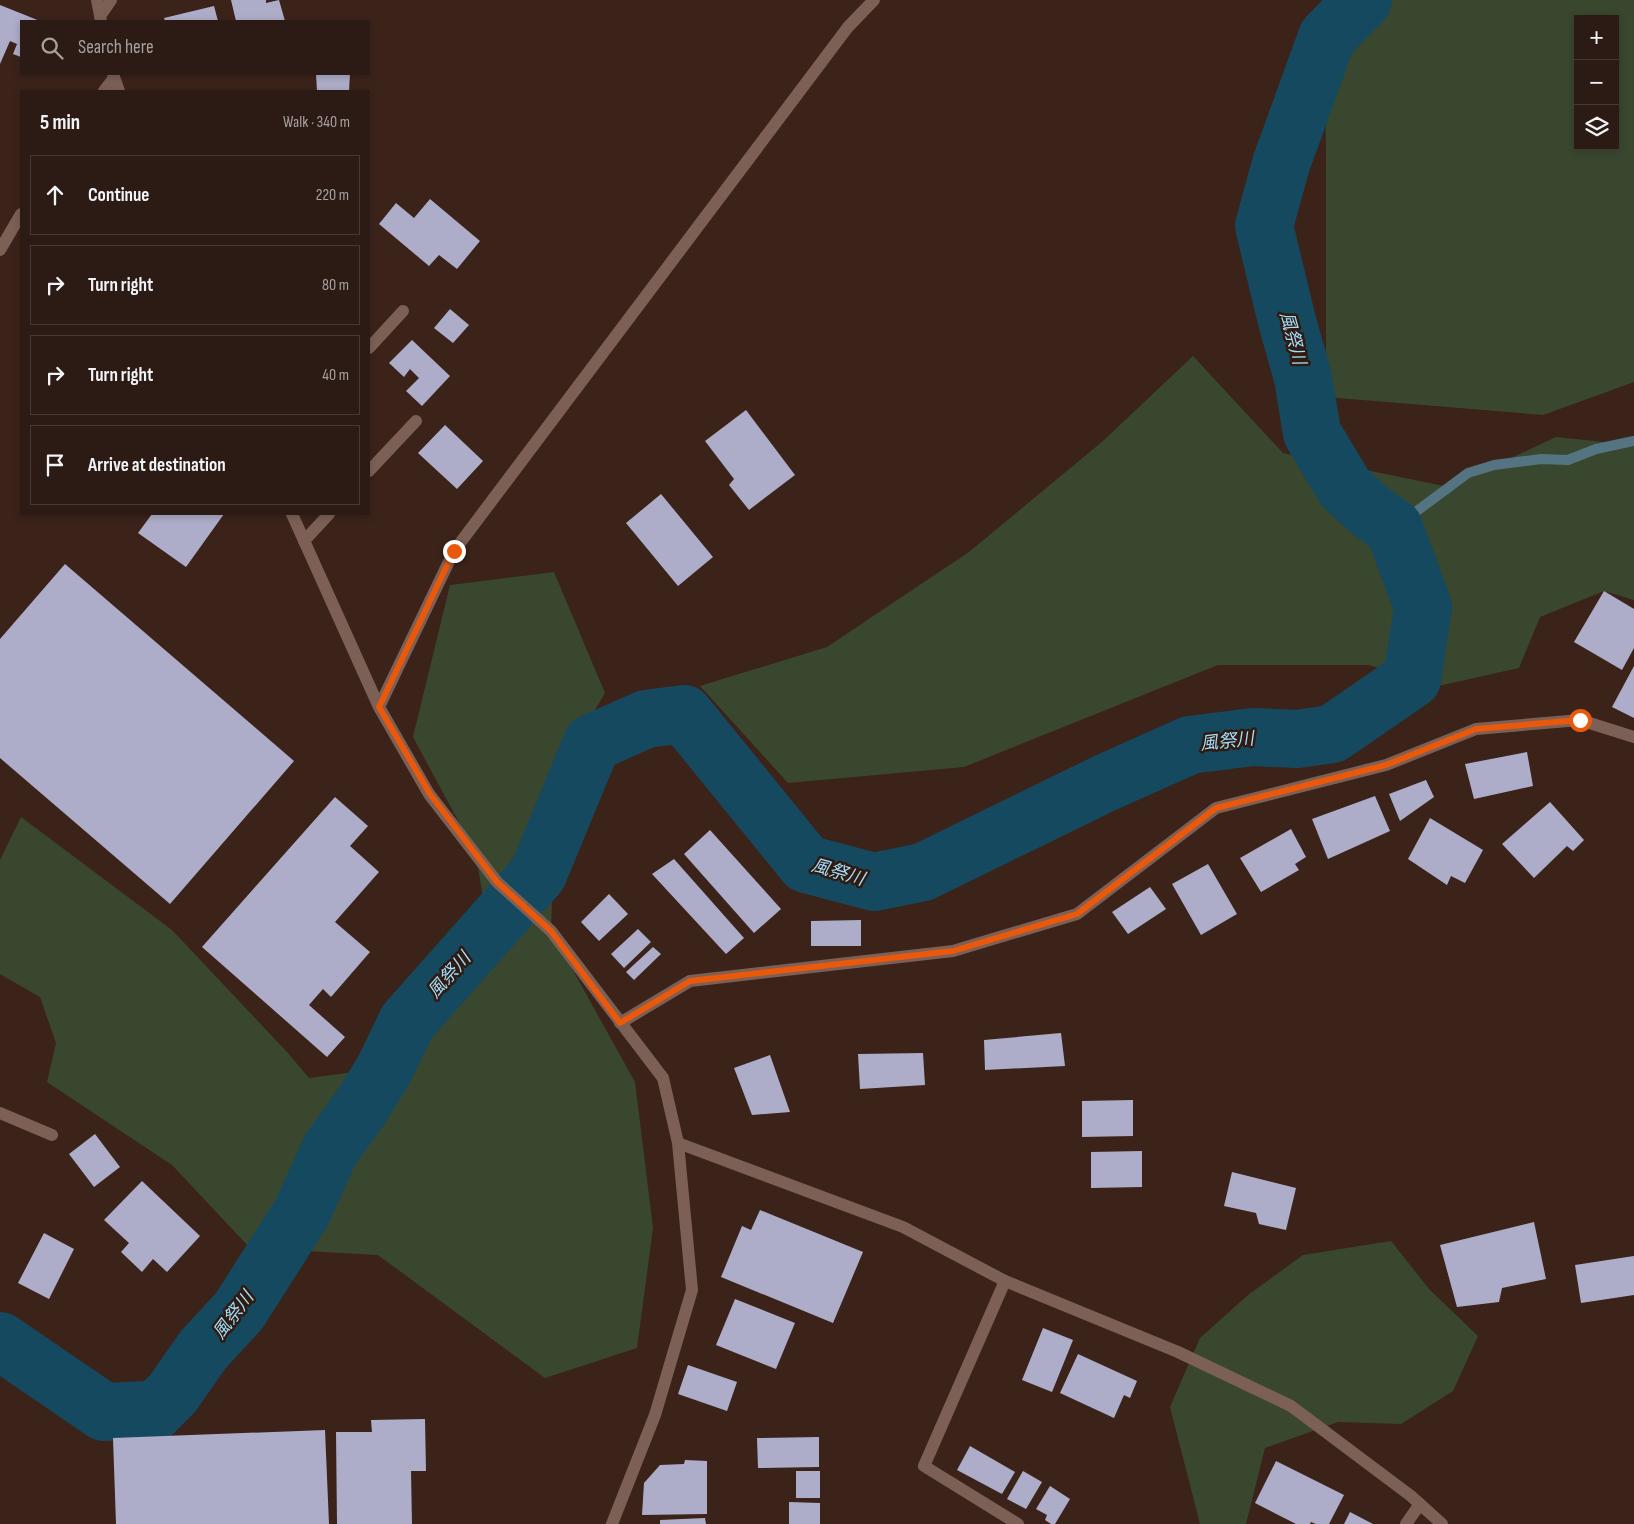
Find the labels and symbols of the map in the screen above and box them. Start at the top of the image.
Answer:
water label: 風祭川 [1275,309,1310,369]
route end [443,540,466,563]
route start [1569,709,1592,732]
water label: 風祭川 [1199,728,1257,755]
water label: 風祭川 [809,855,869,891]
water label: 風祭川 [424,947,476,1003]
water label: 風祭川 [209,1286,259,1343]

